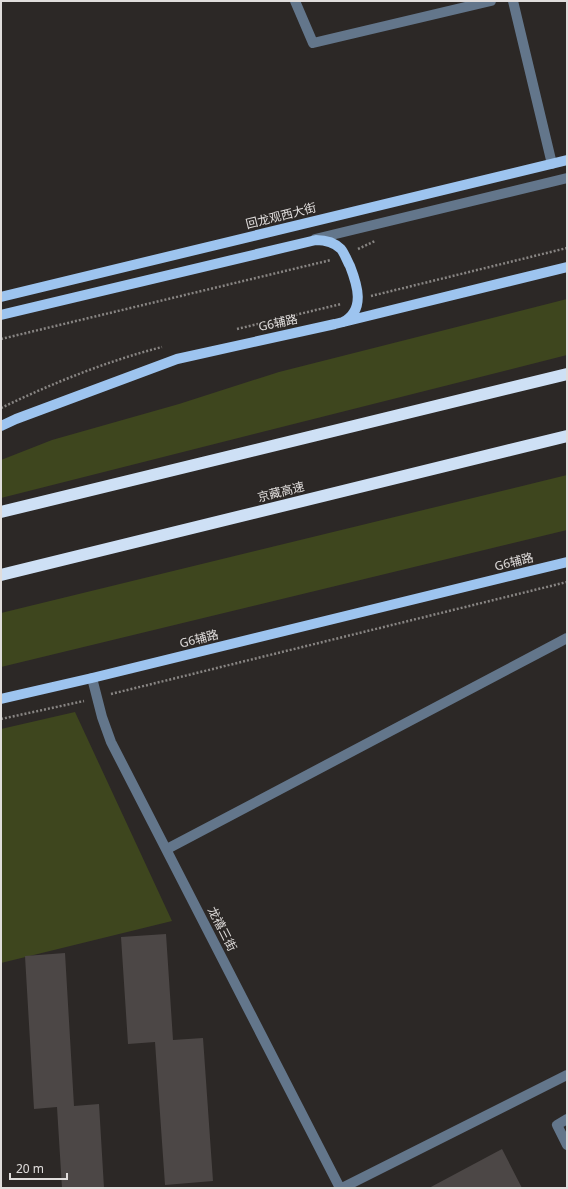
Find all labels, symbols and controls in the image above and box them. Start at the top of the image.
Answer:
street label: 回龙观西大街 [244,199,318,232]
street label: G6辅路 [257,310,299,335]
street label: 京藏高速 [256,477,306,506]
street label: G6辅路 [493,548,535,575]
street label: G6辅路 [178,625,220,652]
street label: 龙禧三街 [204,904,241,954]
scale bar [10,1155,67,1181]
text: 20 m [16,1160,44,1177]

